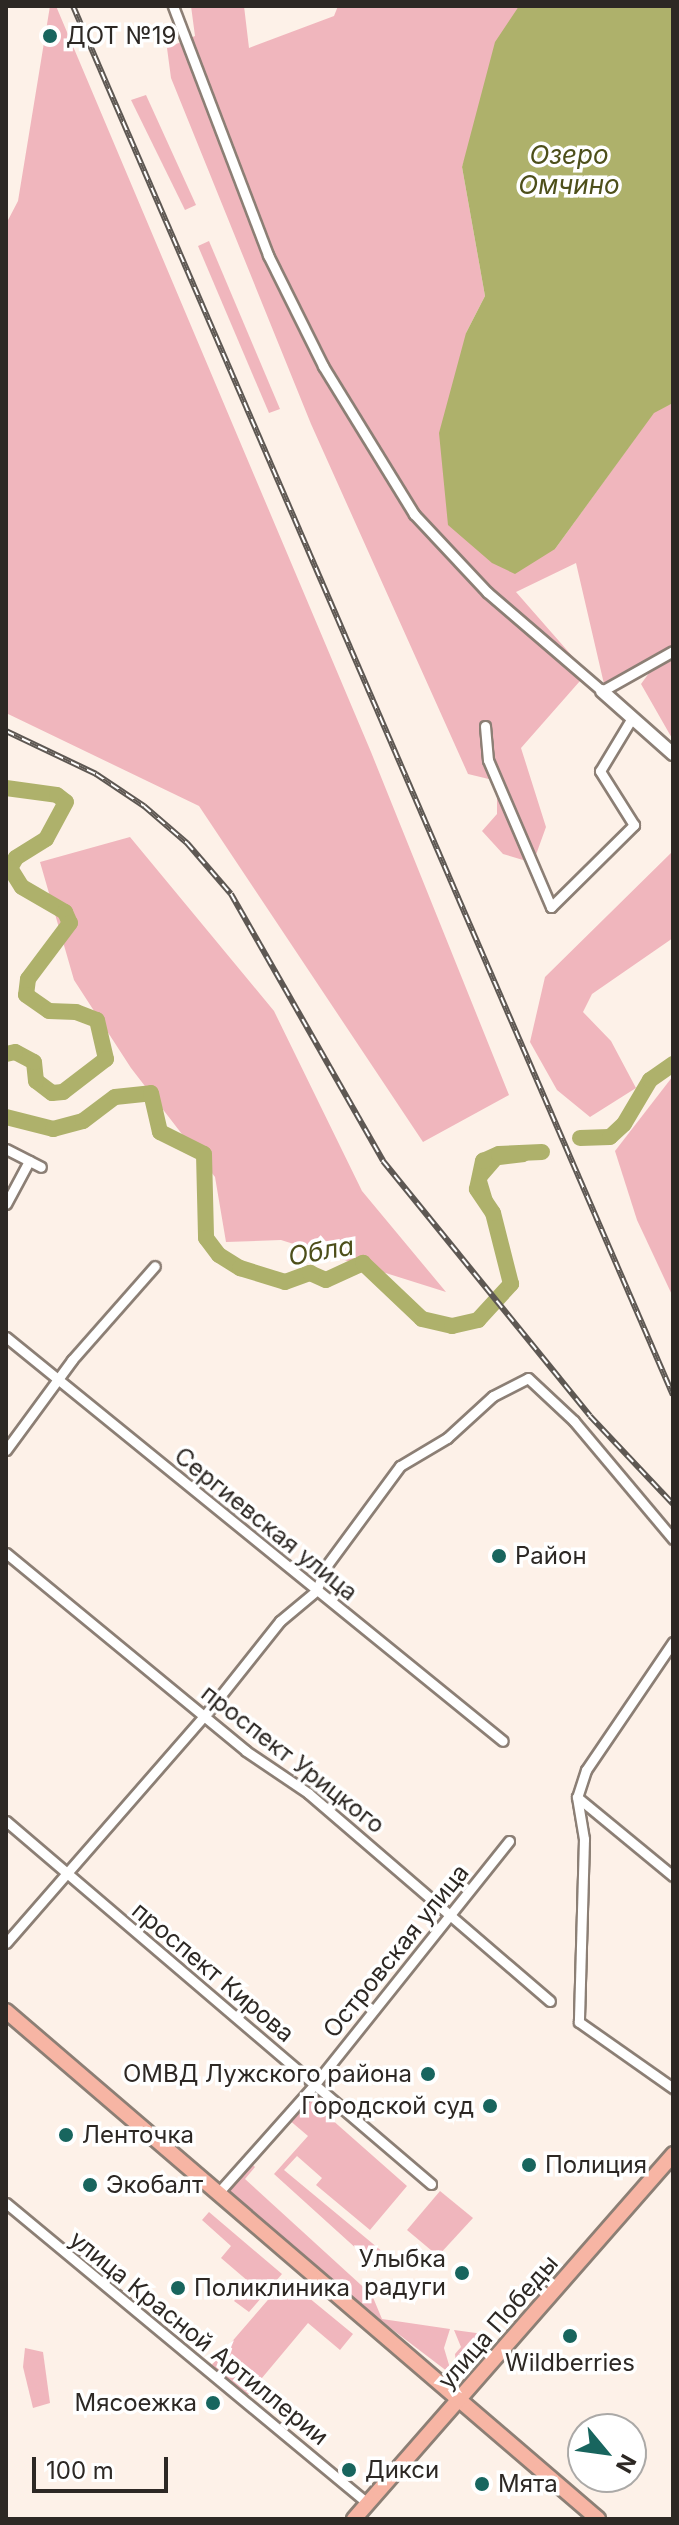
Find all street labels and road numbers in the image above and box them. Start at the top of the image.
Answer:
street label: Сергиевская улица [169,1441,363,1607]
street label: проспект Урицкого [196,1679,390,1839]
street label: Островская улица [317,1859,475,2043]
street label: проспект Кирова [126,1896,300,2048]
street label: улица Красной Артиллерии [64,2225,334,2451]
street label: улица Победы [432,2249,564,2395]

